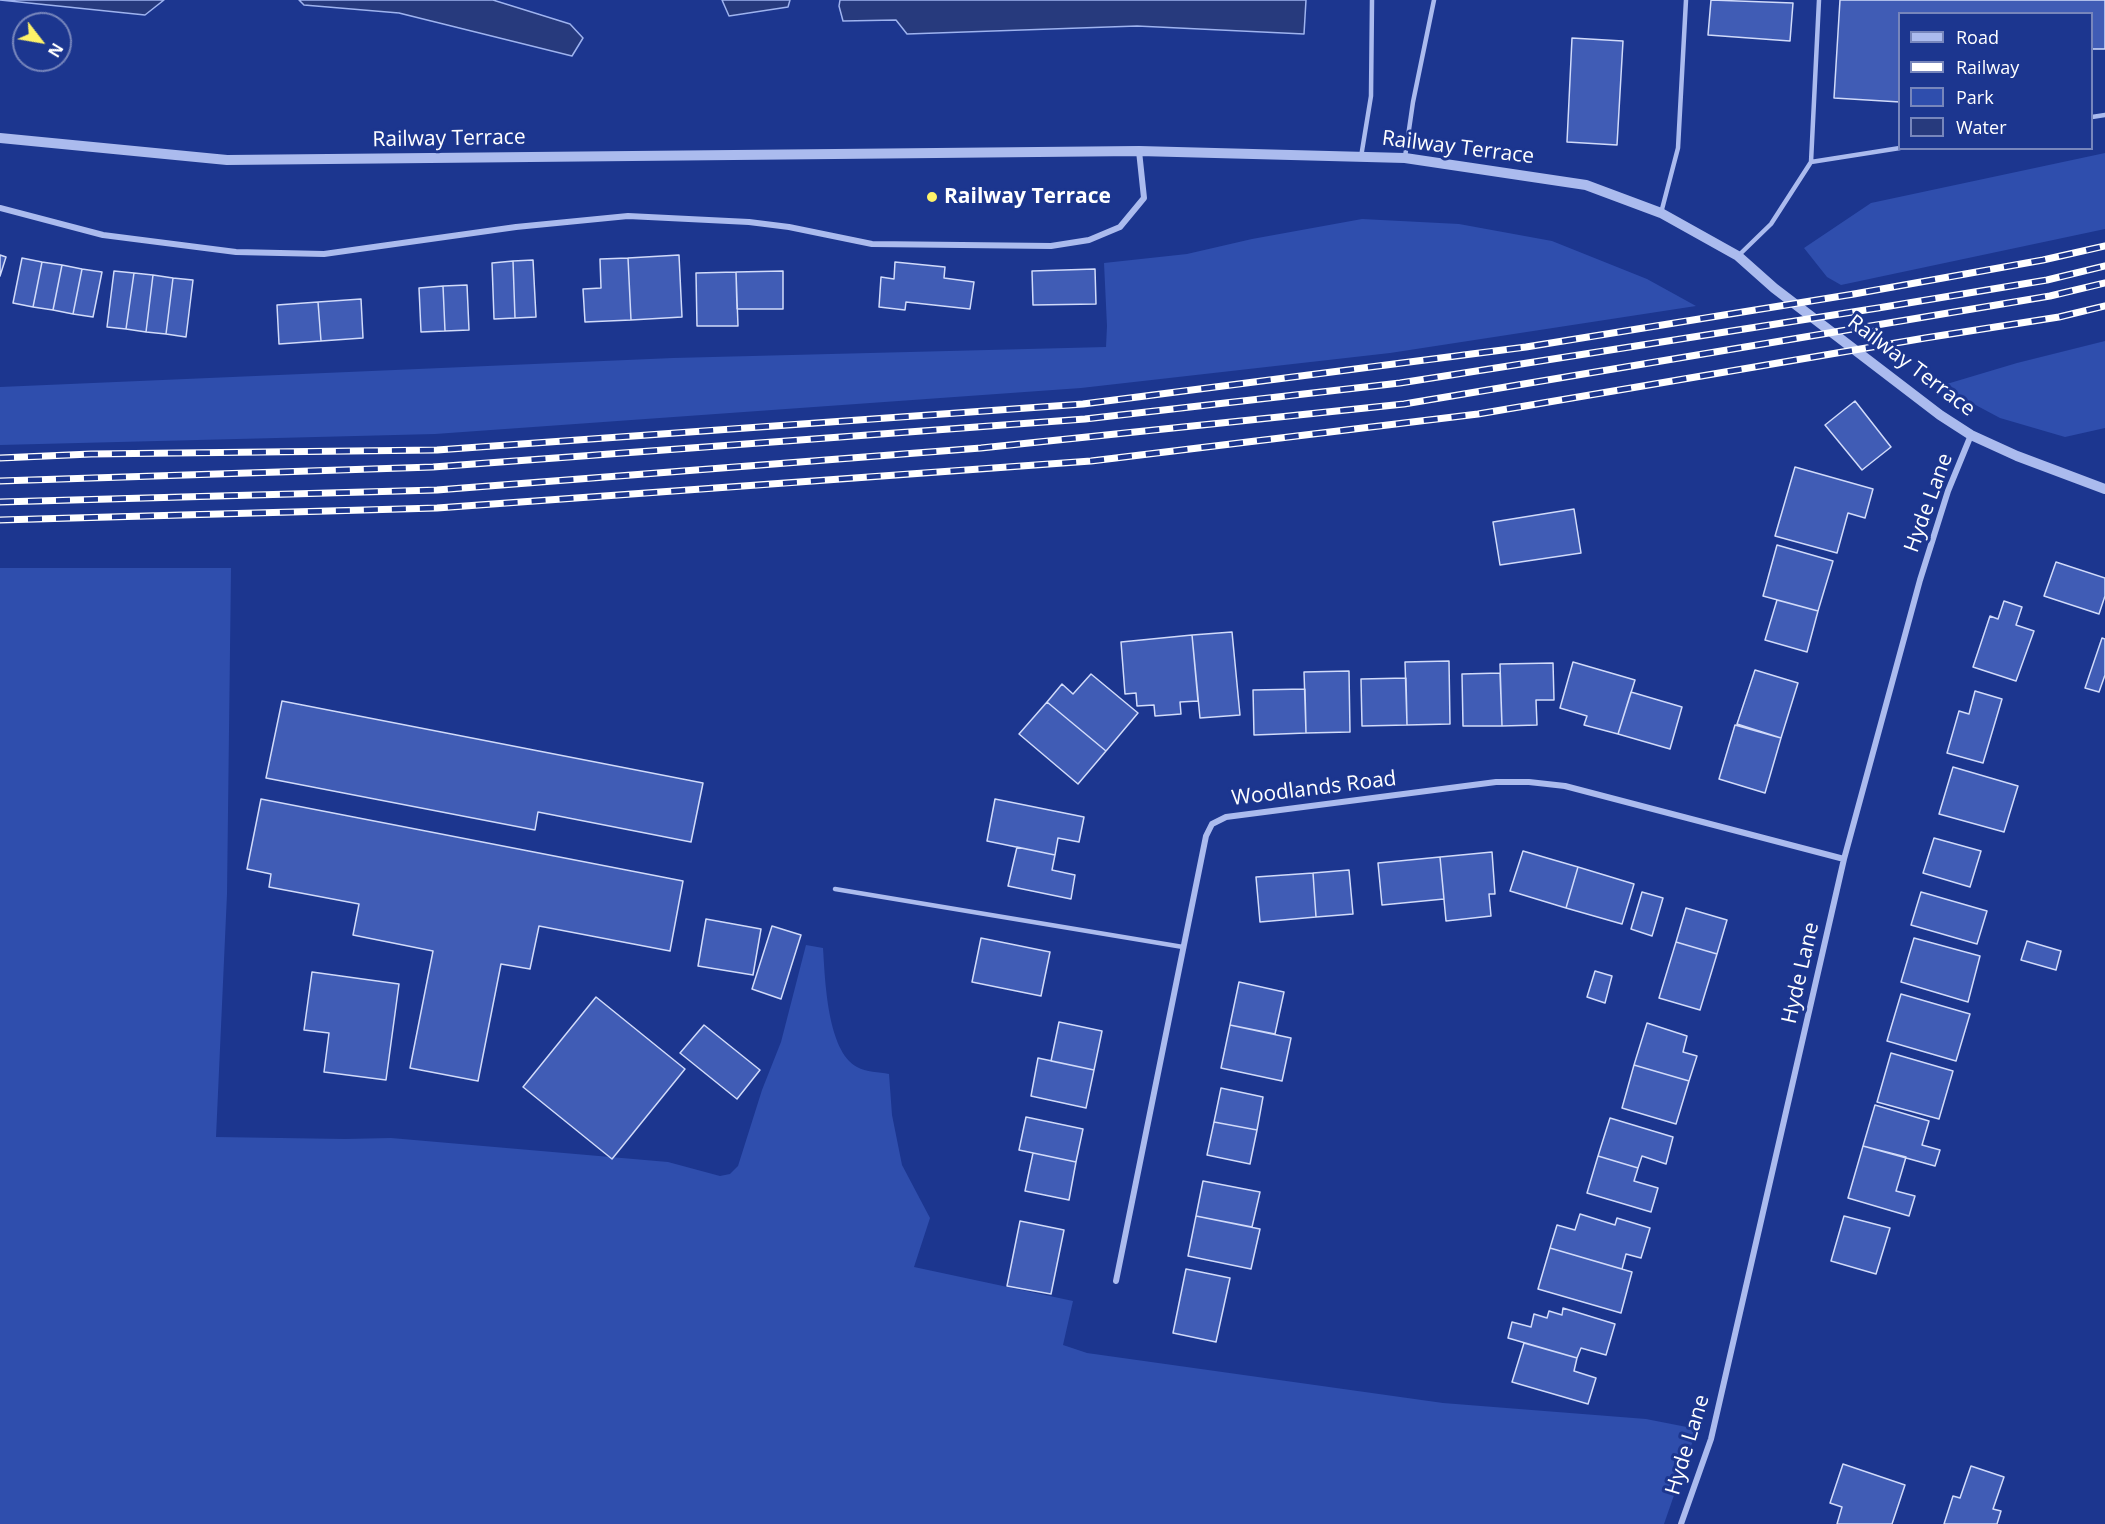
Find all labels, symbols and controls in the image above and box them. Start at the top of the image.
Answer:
north arrow [12,12,72,72]
legend [1898,12,2093,150]
text: Road [1956,25,1999,49]
text: N [43,39,68,61]
text: Railway [1956,55,2019,79]
text: Park [1956,85,1994,109]
text: Water [1956,115,2007,139]
street label: Railway Terrace [372,125,526,153]
street label: Railway Terrace [1380,126,1536,170]
place label: Railway Terrace [944,184,1111,210]
marker: Railway Terrace [925,190,939,204]
street label: Railway Terrace [1842,310,1980,422]
street label: Hyde Lane [1899,450,1959,556]
street label: Woodlands Road [1230,766,1398,812]
street label: Hyde Lane [1777,920,1825,1026]
street label: Hyde Lane [1661,1392,1715,1498]

